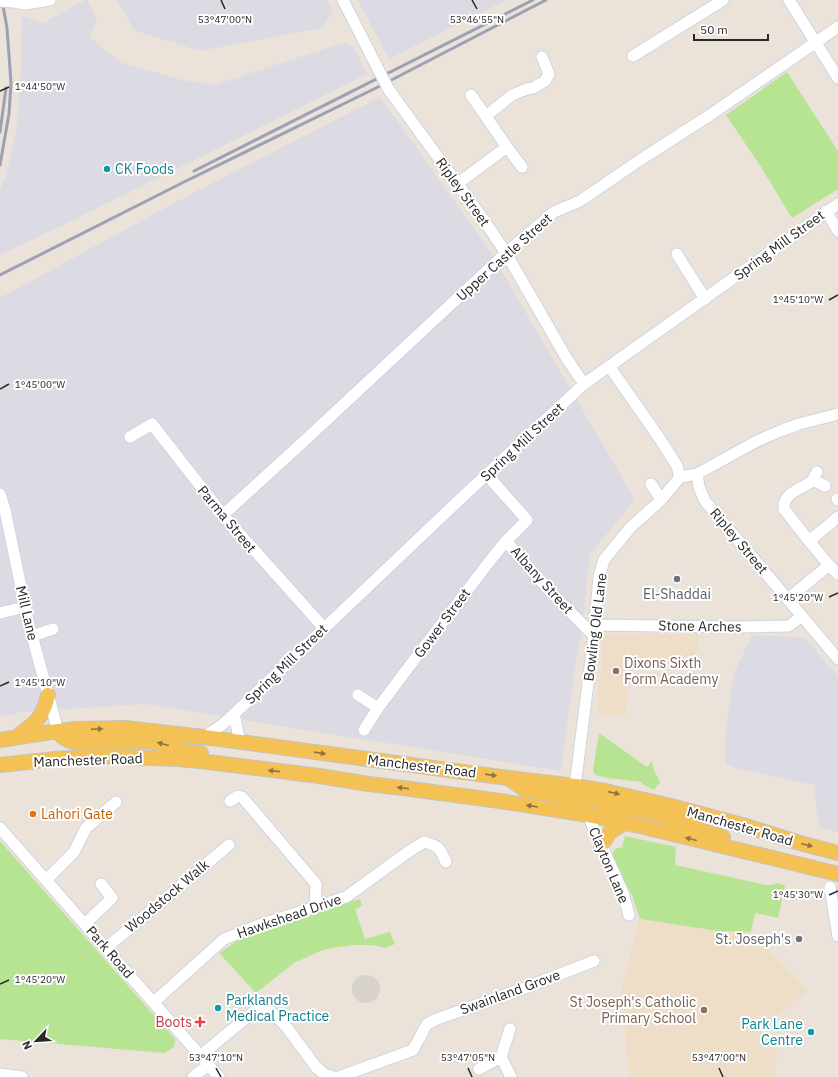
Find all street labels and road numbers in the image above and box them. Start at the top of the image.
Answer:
street label: Ripley Street [432,154,494,230]
street label: Spring Mill Street [730,206,828,284]
street label: Upper Castle Street [452,209,556,305]
street label: Spring Mill Street [476,399,568,485]
street label: Parma Street [194,482,260,556]
street label: Ripley Street [706,504,772,578]
street label: Albany Street [507,542,577,618]
street label: Bowling Old Lane [579,572,611,682]
street label: Mill Lane [12,584,42,643]
street label: Gower Street [410,584,474,661]
street label: Stone Arches [658,616,742,636]
street label: Spring Mill Street [241,620,331,708]
street label: Manchester Road [33,749,143,771]
street label: Manchester Road [367,750,477,782]
street label: Manchester Road [685,802,795,850]
street label: Clayton Lane [585,824,633,906]
street label: Woodstock Walk [121,855,213,936]
street label: Hawkshead Drive [234,890,344,942]
street label: Park Road [82,922,138,982]
street label: Swainland Grove [457,965,563,1018]

